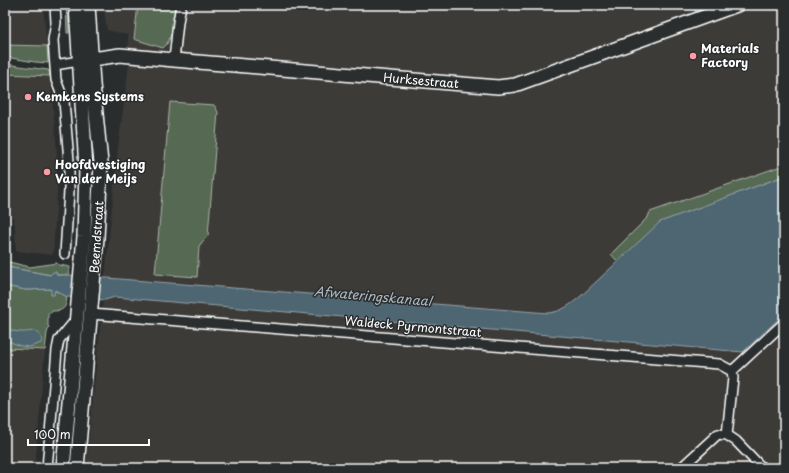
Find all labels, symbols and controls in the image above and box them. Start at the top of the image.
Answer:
place label: Materials Factory [701,39,759,71]
marker: Materials Factory [688,51,698,61]
street label: Hurksestraat [383,68,460,92]
place label: Kemkens Systems [36,87,144,105]
marker: Kemkens Systems [23,92,33,102]
place label: Hoofdvestiging Van der Meijs [55,155,145,187]
marker: Hoofdvestiging Van der Meijs [42,167,52,177]
street label: Beemdstraat [84,200,108,274]
water label: Afwateringskanaal [313,281,435,310]
street label: Waldeck Pyrmontstraat [344,311,482,341]
scale bar [28,421,149,447]
text: 100 m [34,425,71,443]

